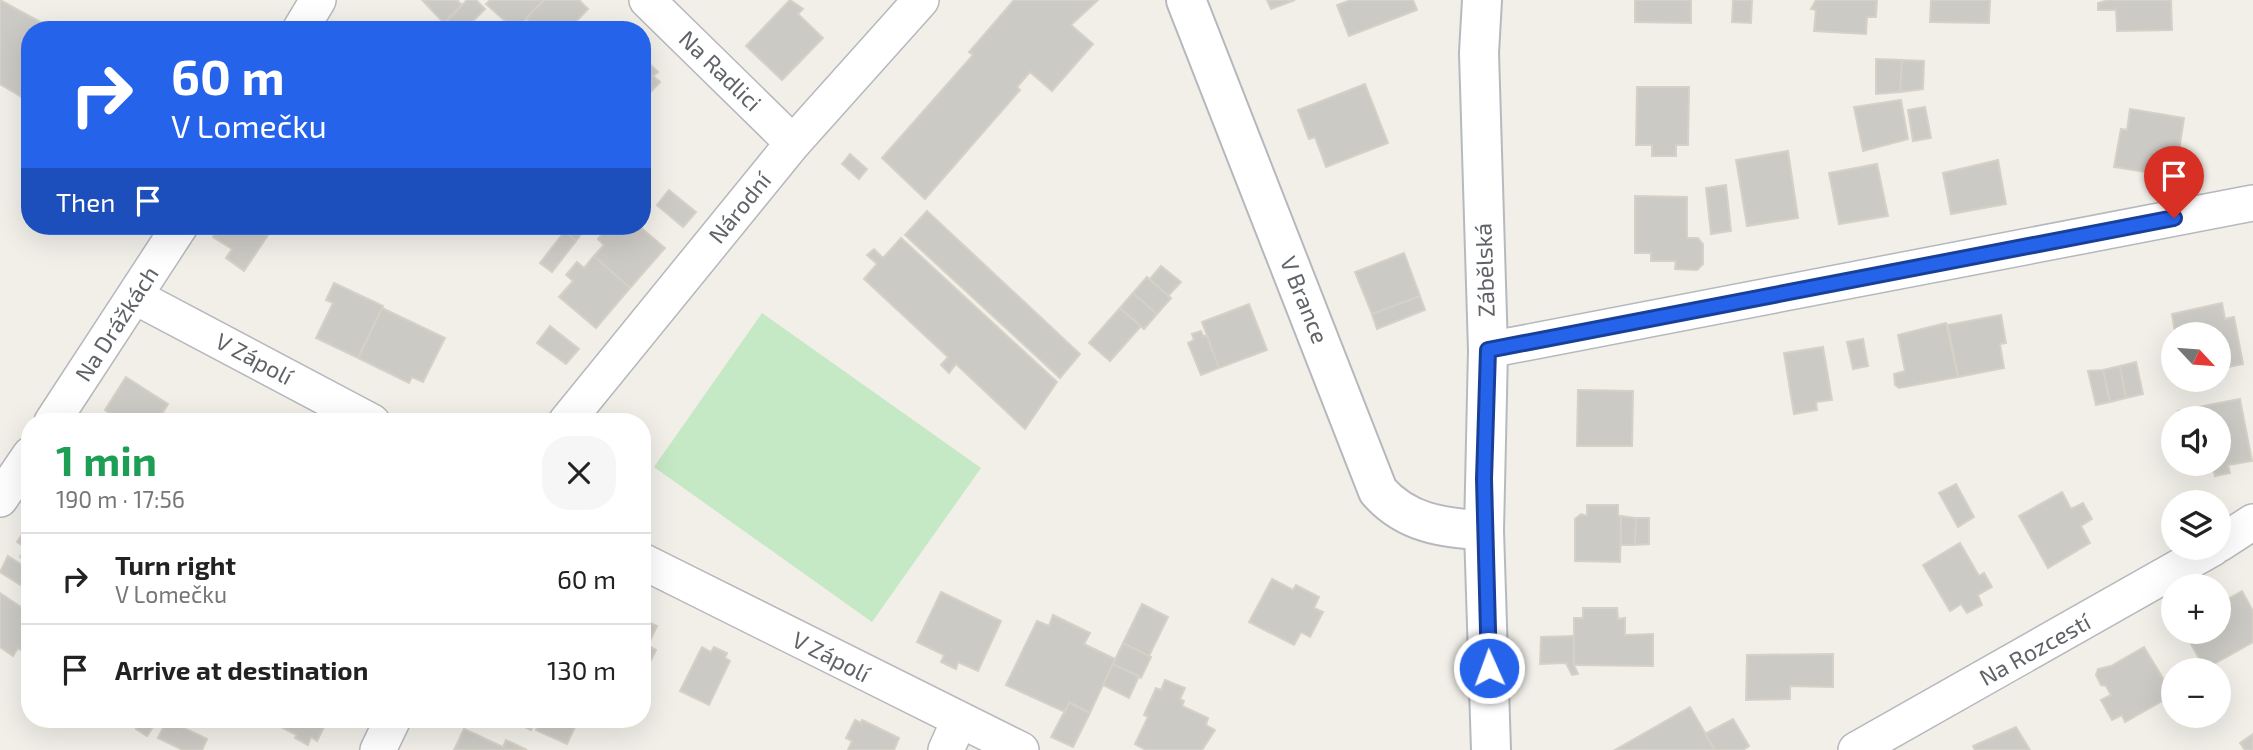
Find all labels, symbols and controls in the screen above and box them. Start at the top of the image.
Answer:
street label: Na Radlici [674,24,768,116]
text: 60 m [171,46,285,105]
icon: right [56,49,147,140]
text: V Lomečku [171,106,327,144]
pin [2144,146,2204,218]
icon: arrive [2155,157,2193,195]
street label: Národní [702,165,777,248]
icon: arrive [129,182,167,220]
text: Then [56,186,115,217]
street label: Zábělská [1468,223,1500,317]
street label: V Brance [1275,252,1335,347]
street label: Na Drážkách [69,261,164,386]
north arrow [2161,322,2231,392]
map controls [2161,322,2231,728]
street label: V Zápolí [211,326,299,391]
button: sound [2161,406,2231,476]
text: 1 min [56,434,157,484]
button: close [542,436,616,510]
text: 190 m · 17:56 [56,485,185,513]
button: layers [2161,490,2231,560]
text: Turn right [115,549,236,580]
icon: right [56,560,94,598]
text: 60 m [557,563,616,594]
button: + [2161,574,2231,644]
text: V Lomečku [115,580,227,608]
street label: Na Rozcestí [1974,607,2096,691]
street label: V Zápolí [788,625,876,688]
position arrow [1452,631,1526,705]
icon: arrive [56,651,94,689]
text: Arrive at destination [115,654,368,685]
text: 130 m [547,654,616,685]
button: − [2161,658,2231,728]

